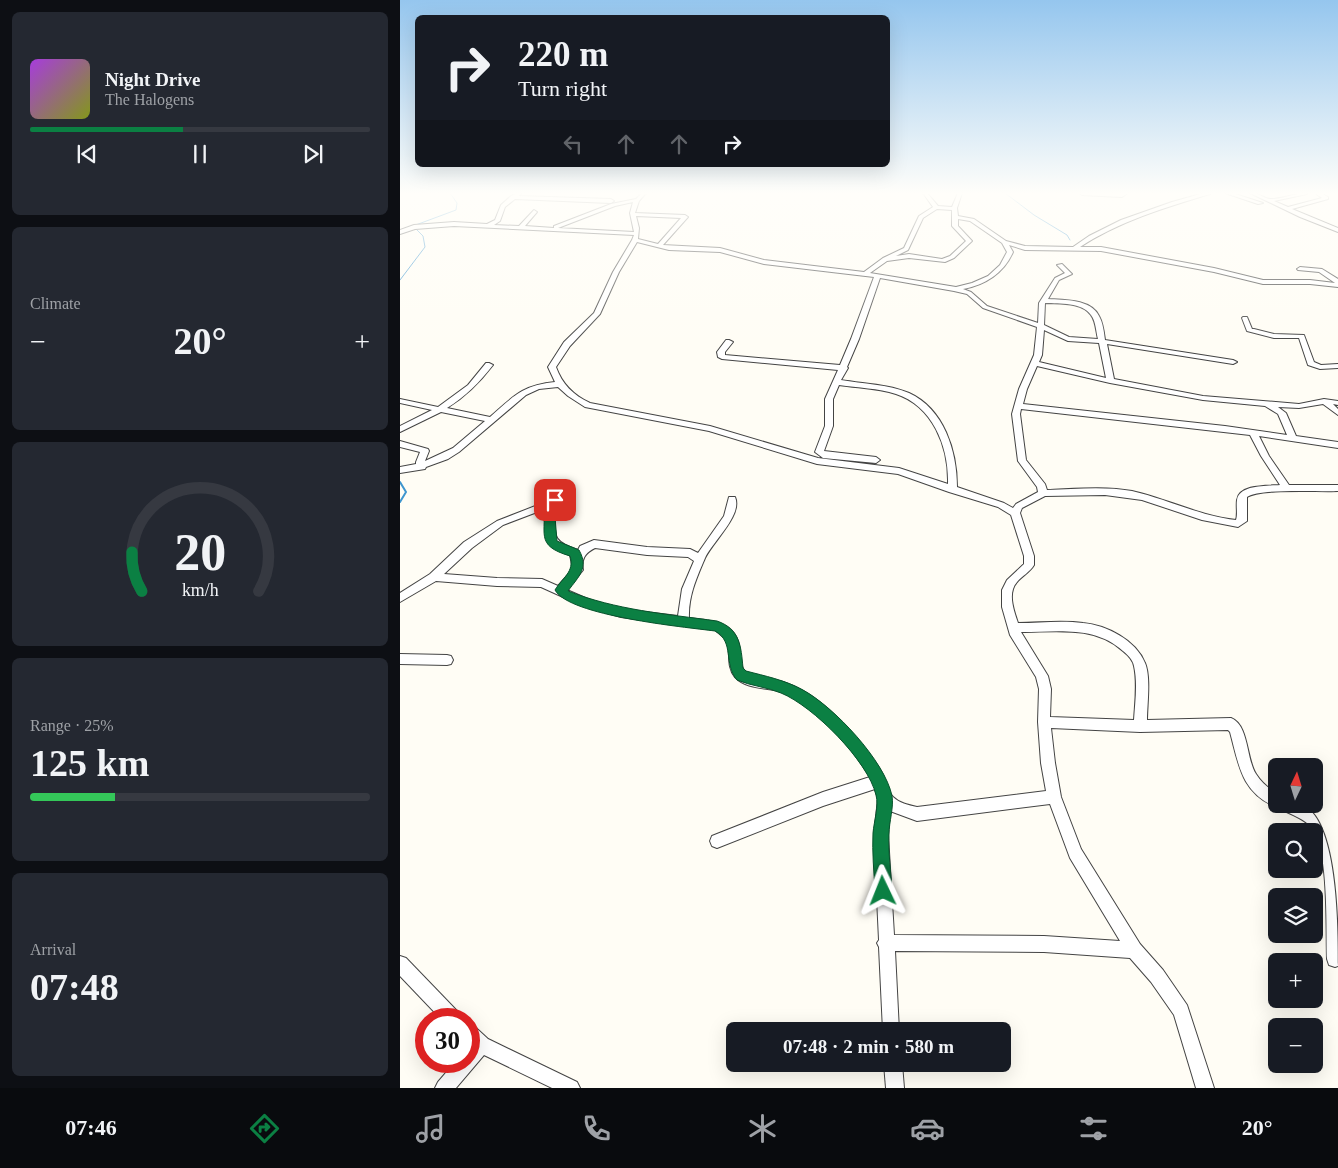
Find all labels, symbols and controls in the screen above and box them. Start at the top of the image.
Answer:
icon: right [435,35,500,100]
text: 220 m [518,35,608,74]
text: Night Drive [105,69,201,90]
text: Turn right [518,76,607,101]
text: The Halogens [105,91,194,108]
icon: left [559,130,587,158]
icon: ahead [612,130,640,158]
icon: ahead [665,130,693,158]
icon: right [718,130,746,158]
icon: previous [73,140,101,168]
icon: pause [186,140,214,168]
icon: next [299,140,327,168]
text: Climate [30,295,81,312]
text: 20° [173,320,227,362]
text: − [30,326,46,357]
text: + [354,326,370,357]
pin [534,479,576,521]
icon: arrive [541,486,569,514]
text: 20 [174,524,226,581]
text: km/h [182,580,218,600]
text: Range · 25% [30,717,114,734]
text: 125 km [30,742,149,784]
north arrow [1268,758,1322,812]
map controls [1268,758,1323,1073]
button: search [1268,823,1323,878]
position arrow [856,864,908,916]
button: layers [1268,888,1323,943]
text: Arrival [30,941,76,958]
button: + [1268,953,1323,1008]
text: 07:48 [30,966,119,1008]
speed limit sign: 30 [415,1008,480,1073]
button: − [1268,1018,1323,1073]
text: 07:48 · 2 min · 580 m [783,1036,954,1057]
icon: directions [247,1111,282,1146]
icon: music [413,1111,448,1146]
icon: phone [579,1111,614,1146]
icon: climate [745,1111,780,1146]
icon: car [910,1111,945,1146]
icon: filters [1076,1111,1111,1146]
text: 07:46 [65,1115,117,1140]
text: 20° [1242,1115,1273,1140]

